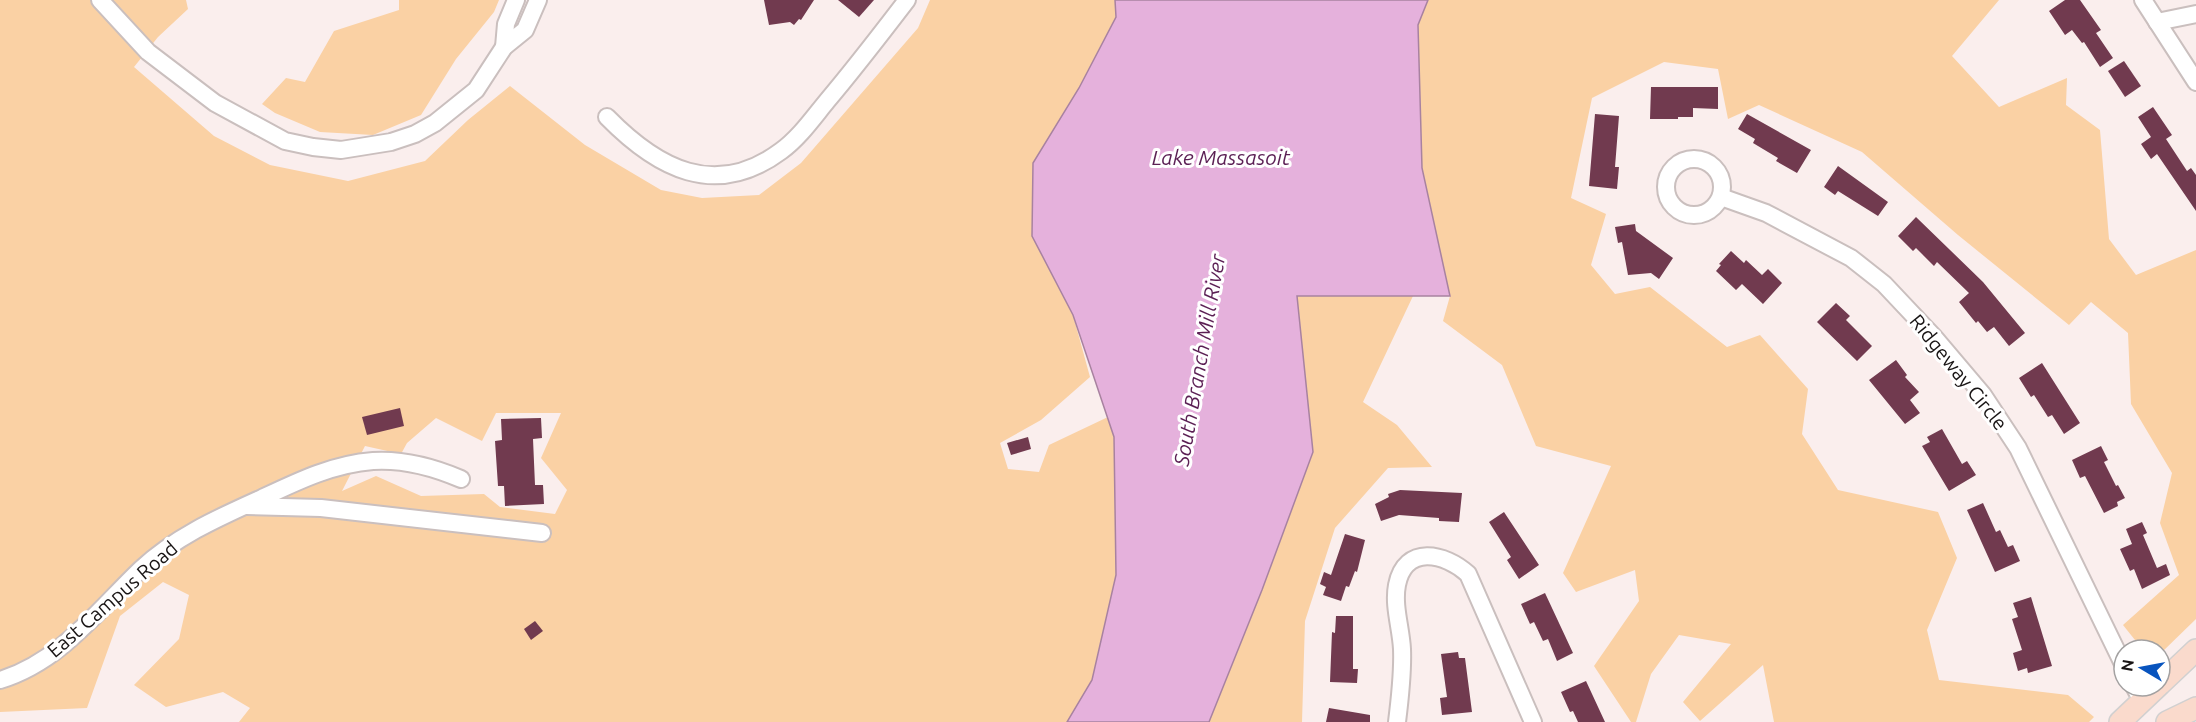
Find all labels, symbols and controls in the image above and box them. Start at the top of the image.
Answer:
water label: Lake Massasoit [1152,145,1291,169]
water label: South Branch Mill River [1168,251,1230,469]
street label: Ridgeway Circle [1905,310,2013,434]
street label: East Campus Road [42,536,182,662]
north arrow [2112,638,2172,698]
text: N [2117,658,2137,673]

